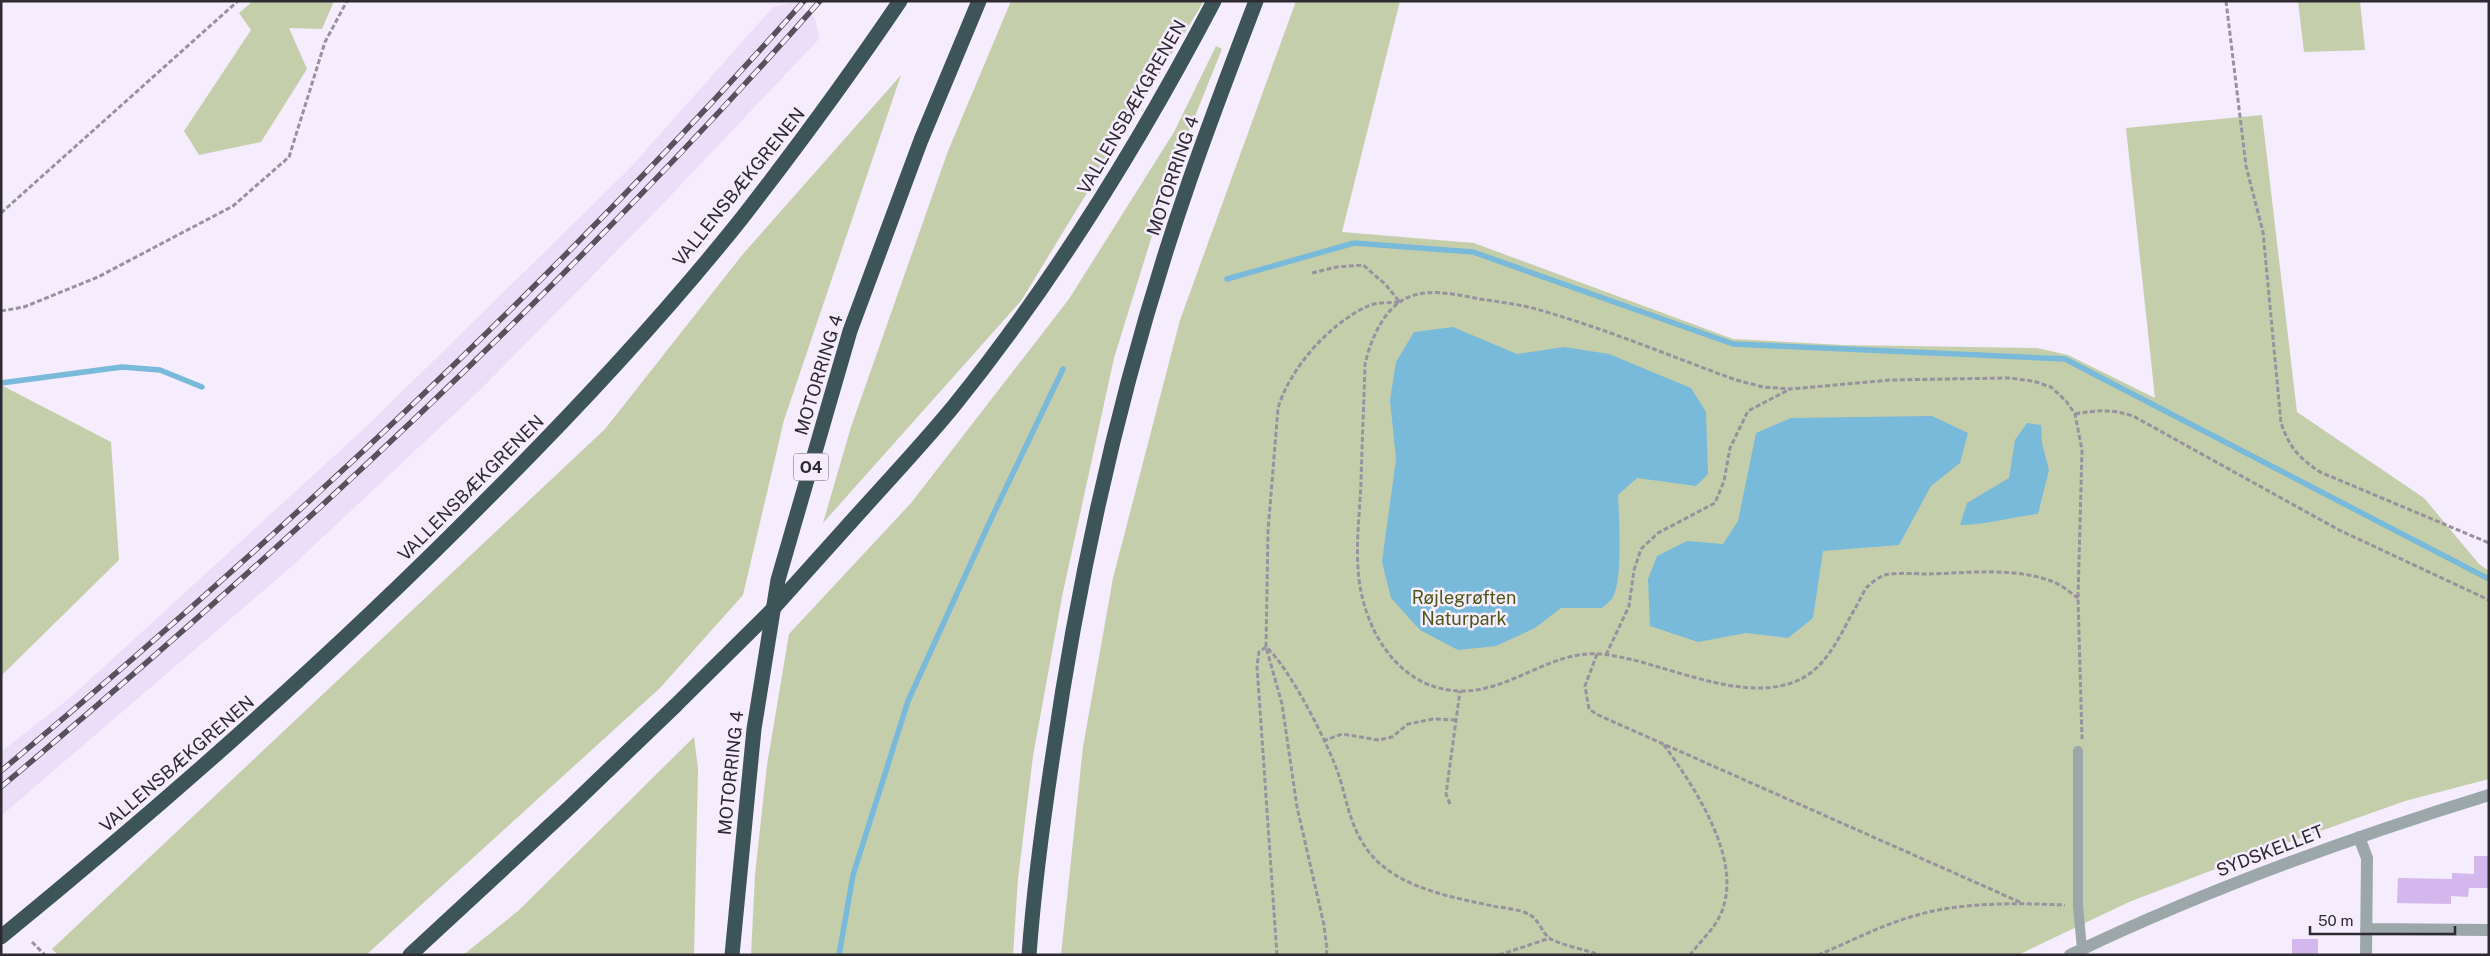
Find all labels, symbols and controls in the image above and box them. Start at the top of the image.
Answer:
street label: VALLENSBÆKGRENEN [1073,16,1190,198]
street label: VALLENSBÆKGRENEN [668,103,809,270]
street label: MOTORRING 4 [1142,113,1203,238]
street label: MOTORRING 4 [790,312,847,438]
street label: VALLENSBÆKGRENEN [393,410,548,565]
road number: O4 [794,454,828,481]
park label: Røjlegrøften Naturpark [1412,587,1516,629]
street label: VALLENSBÆKGRENEN [95,691,258,836]
street label: MOTORRING 4 [714,710,747,836]
street label: SYDSKELLET [2213,820,2327,881]
scale bar [2310,904,2455,936]
text: 50 m [2318,912,2353,929]

